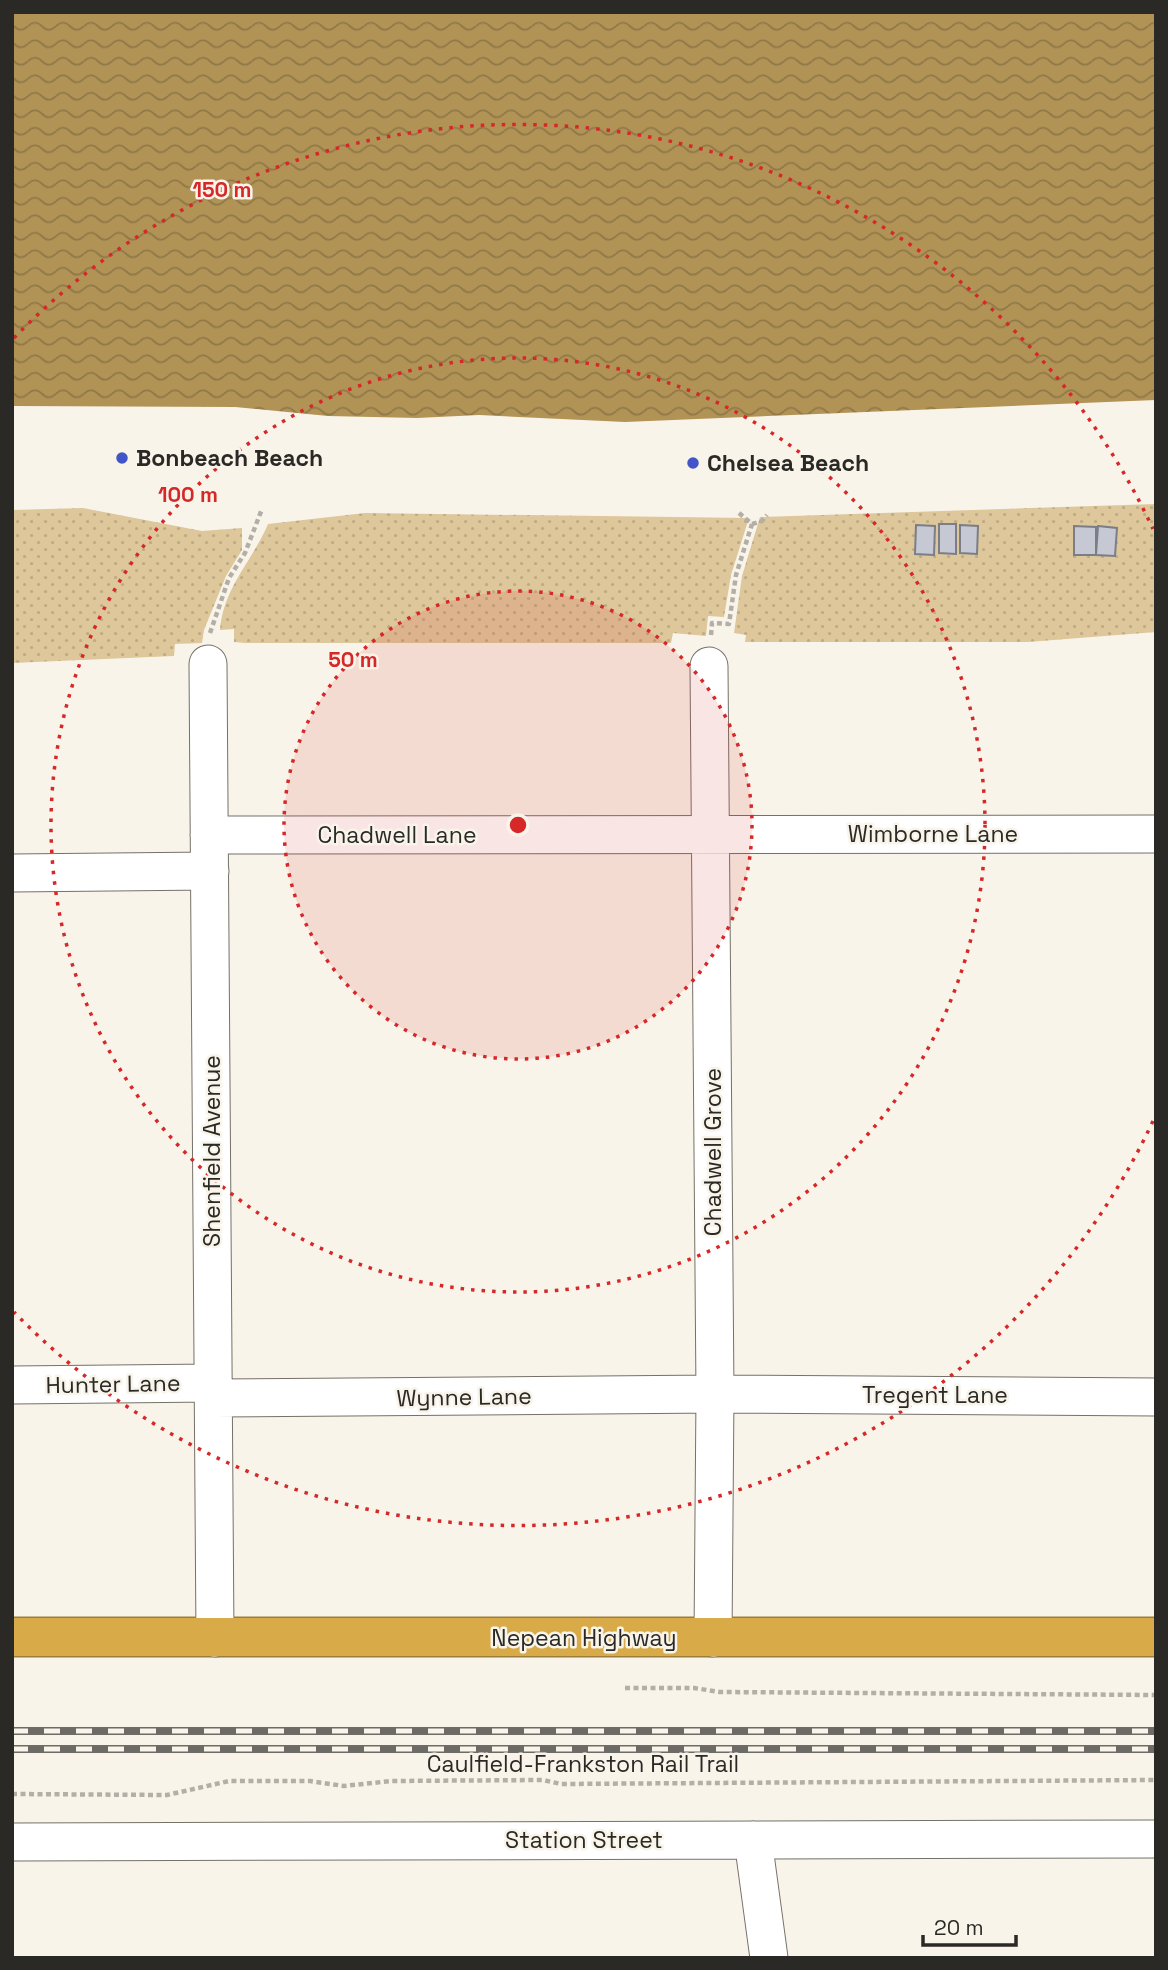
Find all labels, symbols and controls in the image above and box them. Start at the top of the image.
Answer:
text: 150 m [193,176,251,203]
place label: Bonbeach Beach [136,443,323,473]
place label: Chelsea Beach [707,448,869,478]
marker: Bonbeach Beach [114,450,130,466]
marker: Chelsea Beach [685,455,701,471]
text: 100 m [158,481,218,508]
text: 50 m [328,646,378,673]
centre of rings [506,813,530,837]
street label: Wimborne Lane [848,819,1018,849]
street label: Chadwell Lane [317,820,477,850]
street label: Shenfield Avenue [197,1055,227,1247]
street label: Chadwell Grove [698,1068,728,1236]
street label: Hunter Lane [45,1368,181,1400]
street label: Tregent Lane [862,1380,1008,1410]
street label: Wynne Lane [396,1381,532,1413]
street label: Nepean Highway [491,1623,677,1653]
street label: Caulfield-Frankston Rail Trail [427,1749,739,1779]
street label: Station Street [505,1825,663,1855]
scale bar [923,1904,1016,1948]
text: 20 m [934,1914,984,1941]

